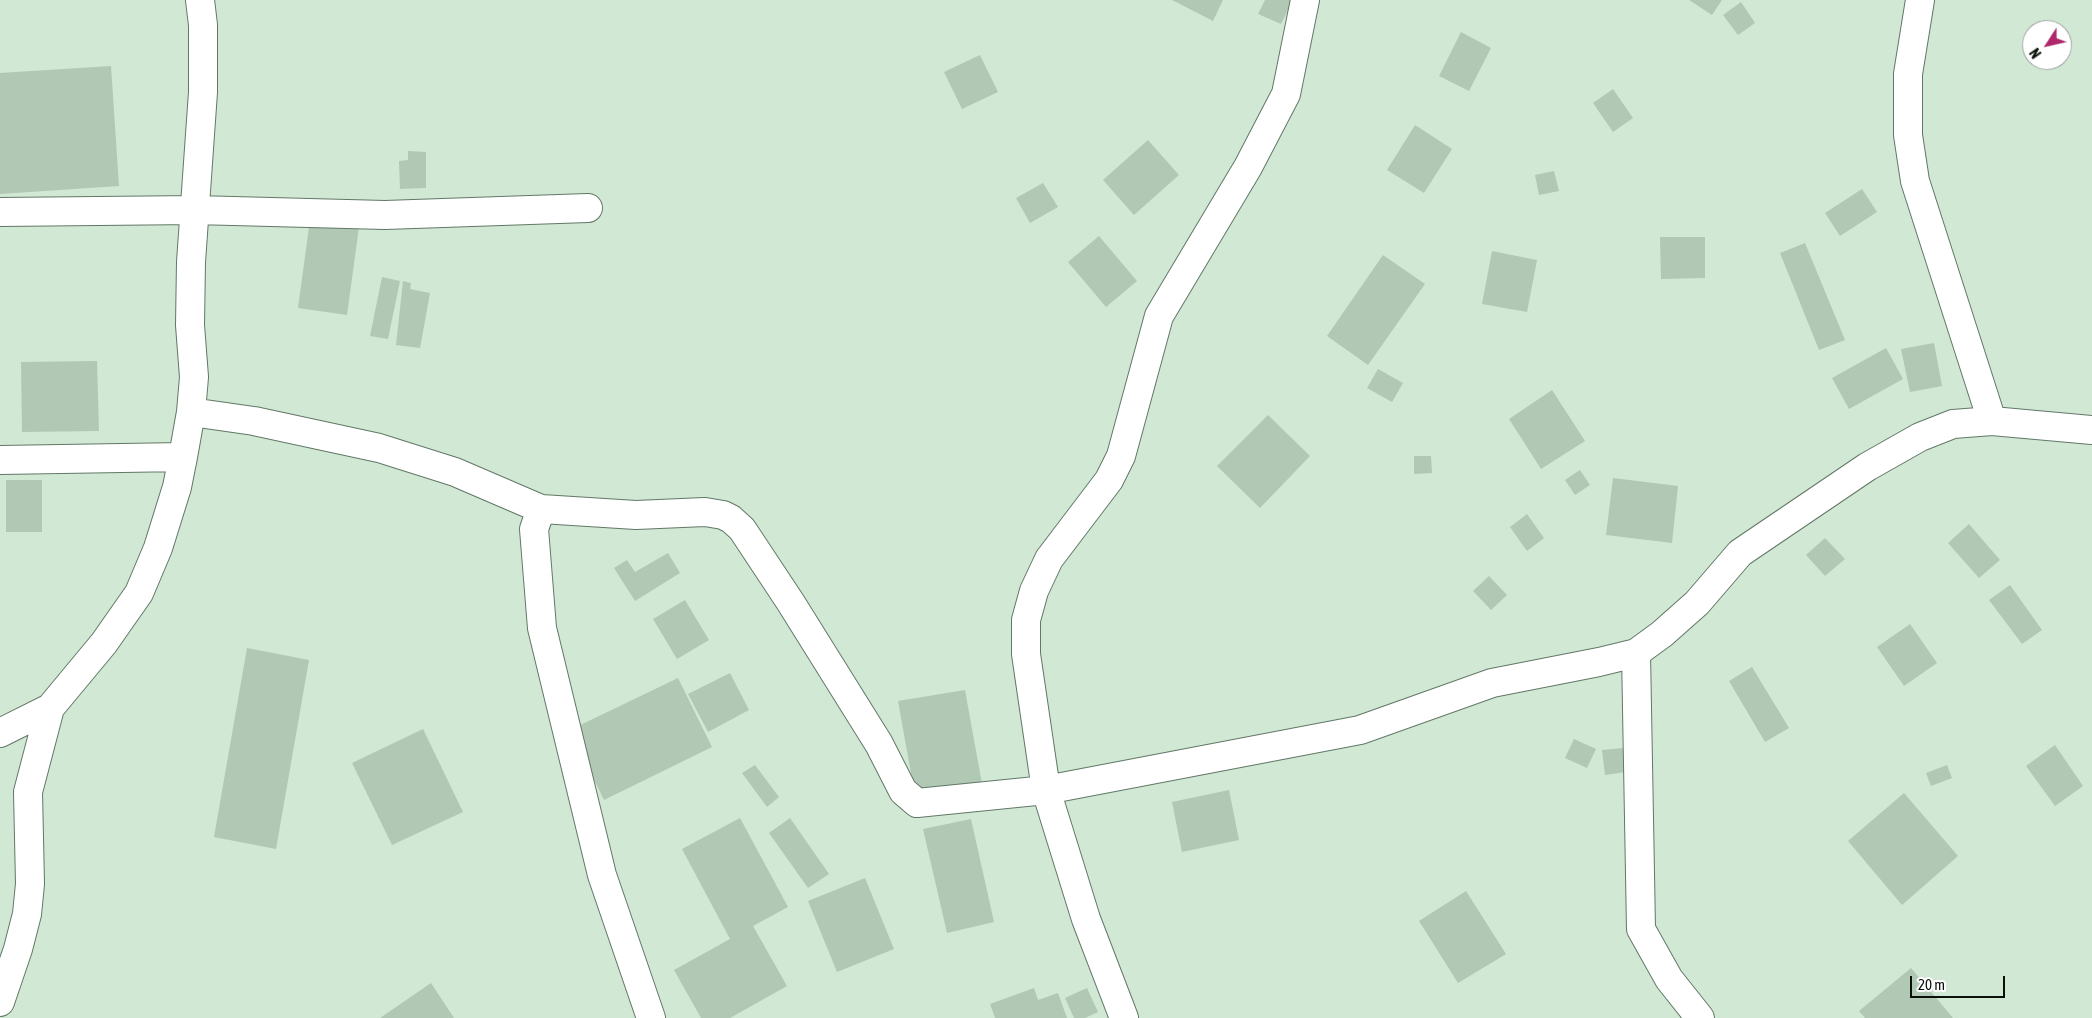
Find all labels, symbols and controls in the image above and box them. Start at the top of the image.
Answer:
north arrow [2022,20,2072,70]
text: N [2027,45,2044,61]
scale bar [1912,966,2007,998]
text: 20 m [1918,976,1945,993]

